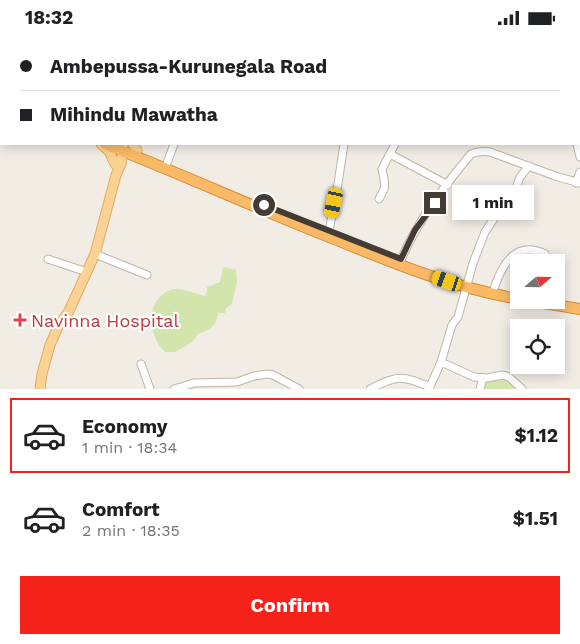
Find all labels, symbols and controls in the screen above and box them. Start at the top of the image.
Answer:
text: 18:32 [25,6,73,29]
text: Ambepussa-Kurunegala Road [50,55,327,78]
text: Mihindu Mawatha [50,103,218,126]
callout: 1 min [452,185,535,221]
car [323,187,344,219]
route end [424,192,446,214]
text: 1 min [472,193,514,212]
route start [253,194,275,216]
north arrow [510,254,565,309]
map controls [510,254,565,374]
car [430,269,463,293]
place label: Navinna Hospital [31,310,179,331]
marker: Navinna Hospital [13,313,27,327]
button: locate [510,319,565,374]
icon: car [22,413,67,458]
text: Economy [82,415,167,438]
text: $1.12 [515,424,558,447]
text: 1 min · 18:34 [82,438,177,457]
icon: car [22,496,67,541]
text: Comfort [82,498,160,521]
text: $1.51 [513,507,558,530]
text: 2 min · 18:35 [82,521,180,540]
button: Confirm [20,576,560,634]

